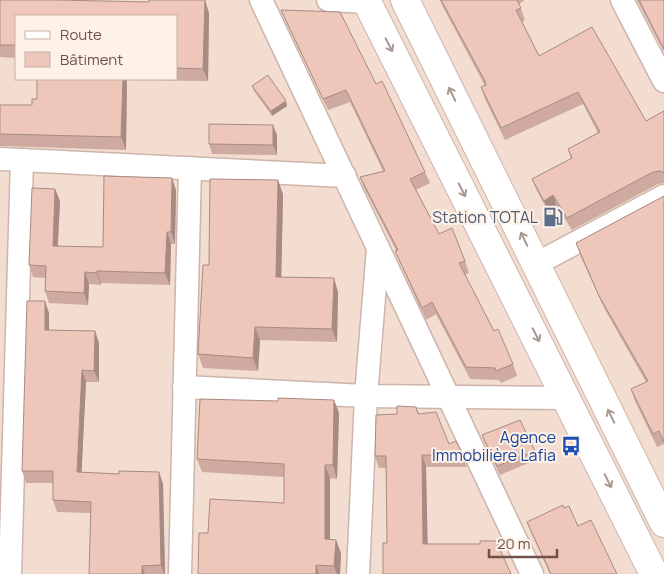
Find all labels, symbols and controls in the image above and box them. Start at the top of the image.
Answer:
legend [15,15,178,80]
text: Route [60,24,102,45]
one-way arrow [384,38,394,53]
text: Bâtiment [60,49,123,70]
one-way arrow [447,86,457,101]
one-way arrow [457,183,467,198]
place label: Station TOTAL [432,206,538,228]
fuel station icon: Station TOTAL [542,206,564,228]
one-way arrow [519,232,528,247]
one-way arrow [531,328,541,343]
one-way arrow [606,409,616,424]
place label: Agence Immobilière Lafia [432,426,556,466]
bus stop icon: Agence Immobilière Lafia [560,435,582,457]
one-way arrow [604,473,613,488]
scale bar [489,526,556,558]
text: 20 m [497,533,530,554]

